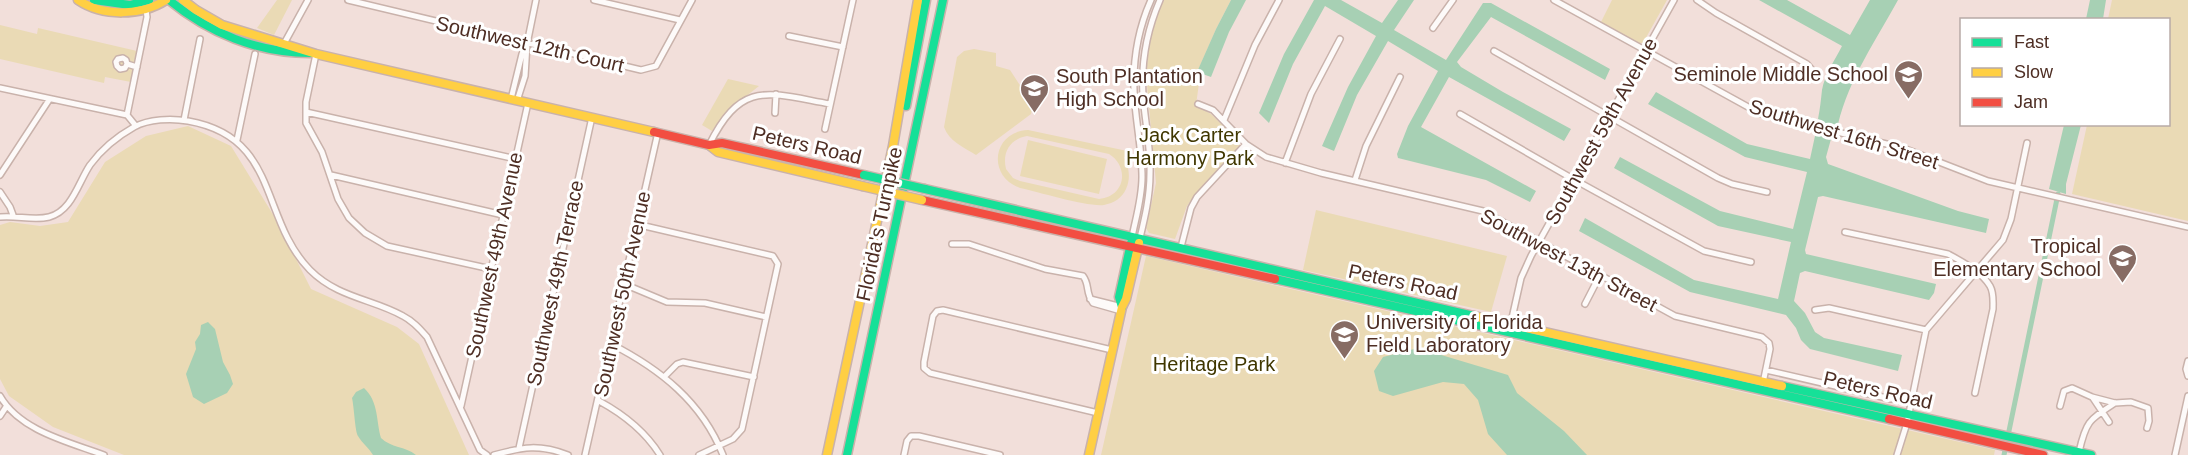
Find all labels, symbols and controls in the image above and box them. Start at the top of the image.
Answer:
street label: Southwest 12th Court [434,12,627,76]
legend [1960,18,2170,126]
text: Fast [2014,32,2049,52]
street label: Southwest 59th Avenue [1541,34,1661,228]
school or university icon: Seminole Middle School [1893,58,1925,100]
text: Slow [2014,62,2054,82]
place label: Seminole Middle School [1673,63,1888,85]
place label: South Plantation High School [1056,65,1203,110]
school or university icon: South Plantation High School [1019,72,1051,114]
text: Jam [2014,92,2048,112]
street label: Southwest 16th Street [1747,95,1942,173]
street label: Peters Road [750,122,864,168]
park label: Jack Carter Harmony Park [1126,124,1255,169]
street label: Florida's Turnpike [852,145,906,303]
street label: Southwest 49th Avenue [461,150,527,360]
street label: Southwest 49th Terrace [522,178,588,388]
street label: Southwest 50th Avenue [589,189,655,399]
street label: Southwest 13th Street [1477,204,1661,316]
place label: Tropical Elementary School [1933,235,2101,280]
school or university icon: Tropical Elementary School [2106,242,2138,284]
street label: Peters Road [1346,260,1460,304]
place label: University of Florida Field Laboratory [1366,311,1544,356]
school or university icon: University of Florida Field Laboratory [1329,318,1361,360]
park label: Heritage Park [1153,353,1276,375]
street label: Peters Road [1821,367,1935,413]

